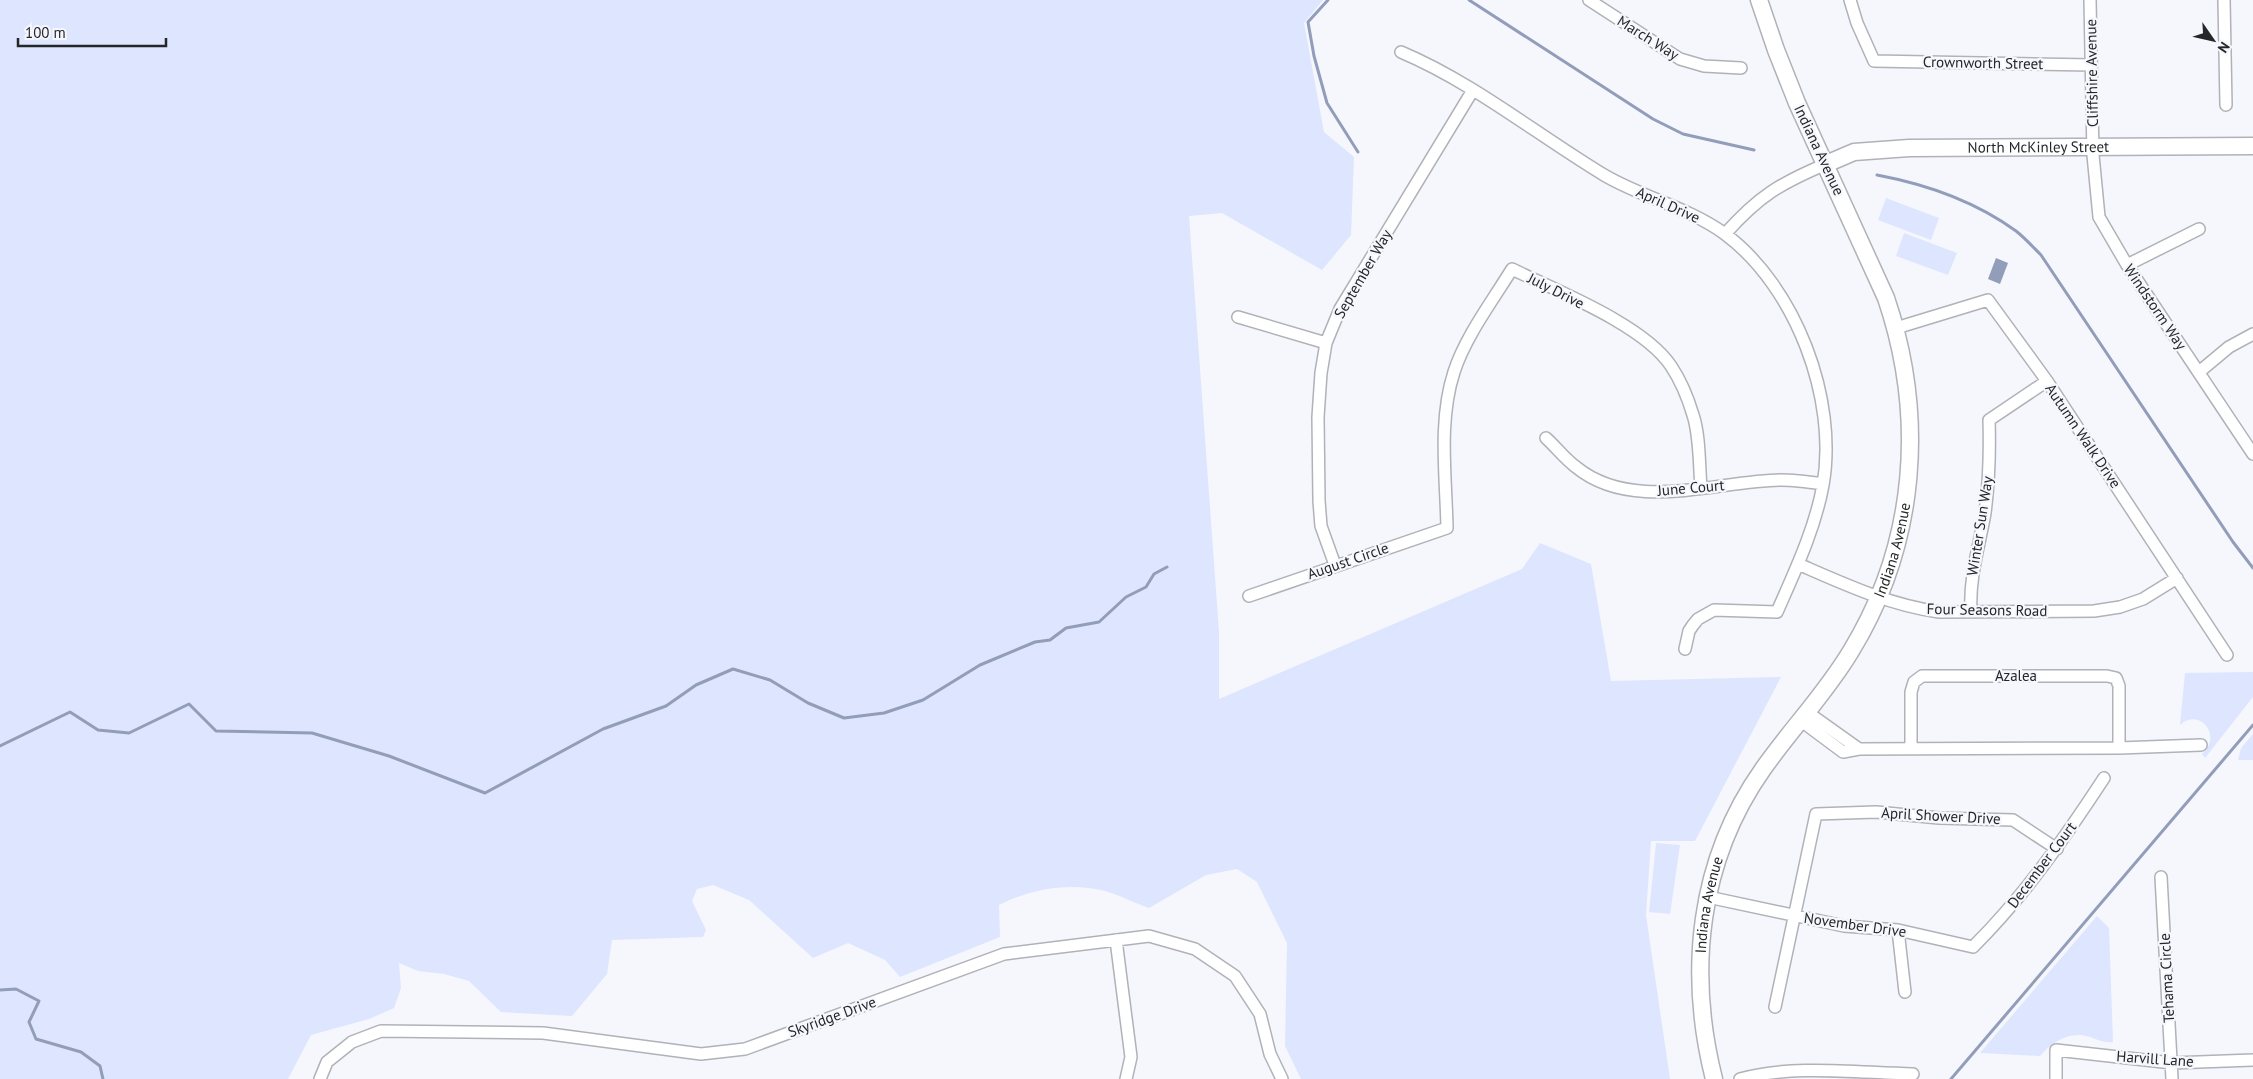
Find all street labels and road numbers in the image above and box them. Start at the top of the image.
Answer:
street label: March Way [1614,11,1683,64]
street label: Cliffshire Avenue [2081,19,2102,127]
street label: Crownworth Street [1923,52,2043,73]
street label: Indiana Avenue [1790,101,1849,198]
street label: North McKinley Street [1968,137,2109,157]
street label: April Drive [1633,182,1703,227]
street label: September Way [1330,226,1396,321]
street label: Windstorm Way [2120,260,2191,353]
street label: July Drive [1524,268,1588,313]
street label: Autumn Walk Drive [2041,380,2125,492]
street label: June Court [1656,475,1725,500]
street label: Winter Sun Way [1962,475,1997,577]
street label: Indiana Avenue [1869,501,1914,601]
street label: August Circle [1305,538,1391,583]
street label: Four Seasons Road [1927,599,2047,620]
street label: Azalea [1995,666,2037,685]
street label: April Shower Drive [1881,803,2001,828]
street label: December Court [2003,818,2080,912]
street label: Indiana Avenue [1691,854,1727,954]
street label: November Drive [1803,908,1908,941]
street label: Tehama Circle [2155,933,2178,1023]
street label: Skyridge Drive [785,992,879,1041]
street label: Harvill Lane [2116,1046,2194,1071]

